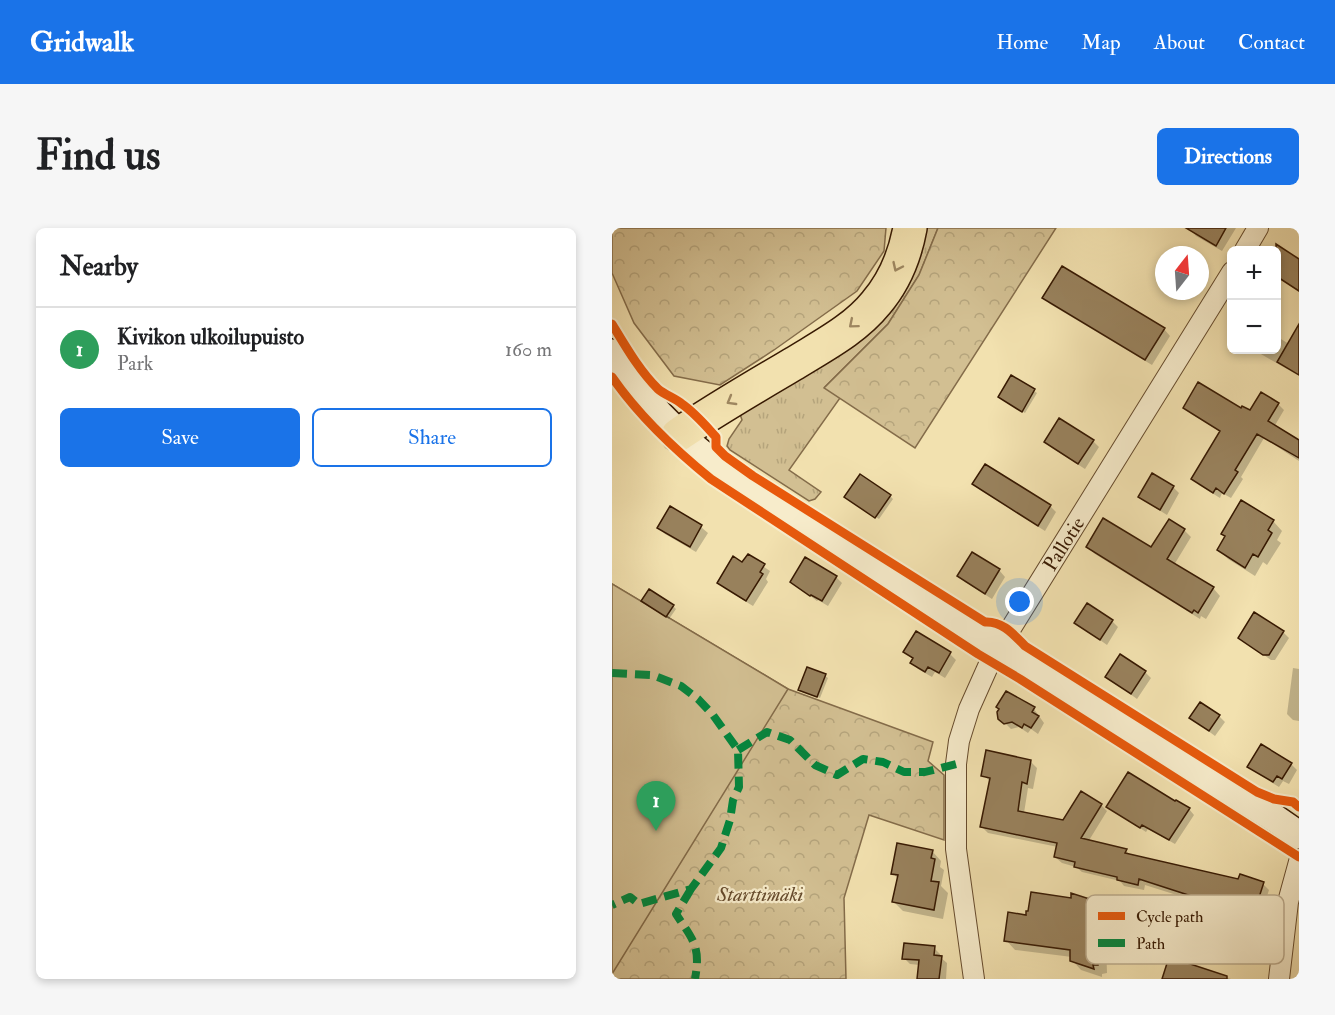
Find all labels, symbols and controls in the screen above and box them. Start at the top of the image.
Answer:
text: Gridwalk [30,25,134,60]
text: Home [996,29,1048,56]
text: Map [1081,29,1121,56]
text: About [1154,29,1205,56]
text: Contact [1238,29,1305,56]
button: Directions [1157,128,1299,185]
text: Find us [36,130,160,182]
north arrow [1155,246,1209,300]
map controls [1227,246,1281,354]
button: + [1227,246,1281,300]
text: Nearby [60,251,138,283]
one-way arrow [893,261,905,272]
button: − [1227,300,1281,354]
one-way arrow [849,317,860,328]
text: Kivikon ulkoilupuisto [117,323,304,351]
text: 1 [76,337,83,362]
text: 160 m [505,337,552,362]
text: Park [117,351,153,376]
one-way arrow [727,394,737,406]
button: Save [60,408,300,467]
button: Share [312,408,552,467]
street label: Pallotie [1038,512,1090,576]
your location [1005,587,1034,616]
pin: 1 [636,782,675,831]
park label: Starttimäki [716,882,804,907]
legend [1086,895,1284,964]
text: Cycle path [1136,907,1204,928]
text: Path [1136,934,1166,954]

